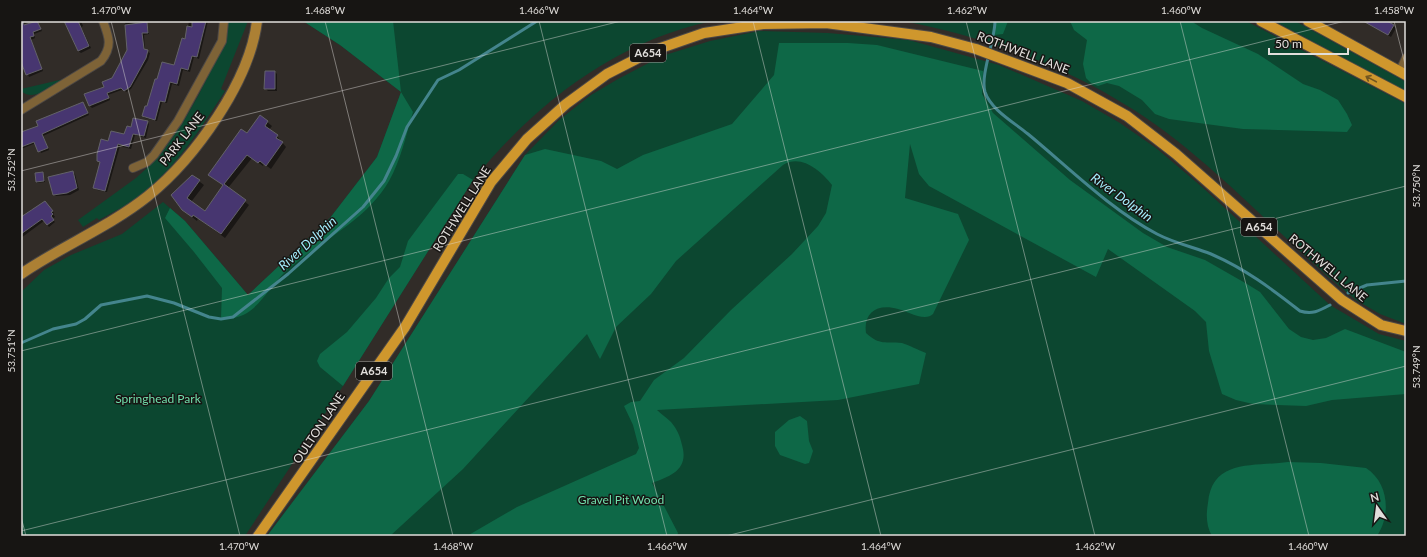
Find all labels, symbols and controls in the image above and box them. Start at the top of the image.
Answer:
text: 1.470°W [91,4,132,16]
text: 1.468°W [305,4,346,16]
text: 1.466°W [519,4,560,16]
text: 1.464°W [733,4,774,16]
text: 1.462°W [947,4,988,16]
text: 1.460°W [1161,4,1202,16]
text: 1.458°W [1374,4,1415,16]
street label: ROTHWELL LANE [975,28,1072,77]
scale bar [1269,30,1348,56]
text: 50 m [1275,36,1302,51]
road number: A654 [630,44,666,62]
one-way arrow [1366,75,1378,83]
street label: PARK LANE [156,109,207,168]
text: 53.752°N [5,148,17,192]
street label: ROTHWELL LANE [429,163,494,254]
text: 53.750°N [1410,164,1422,208]
water label: River Dolphin [1088,169,1156,225]
water label: River Dolphin [275,213,339,273]
road number: A654 [1241,218,1277,236]
street label: ROTHWELL LANE [1286,230,1371,305]
text: 53.751°N [5,329,17,373]
text: 53.749°N [1410,345,1422,389]
road number: A654 [356,362,392,380]
street label: OULTON LANE [289,389,348,466]
park label: Springhead Park [115,391,202,406]
north arrow [1357,487,1397,527]
text: N [1369,489,1380,504]
park label: Gravel Pit Wood [578,492,664,507]
text: 1.470°W [219,540,260,552]
text: 1.468°W [433,540,474,552]
text: 1.466°W [647,540,688,552]
text: 1.464°W [861,540,902,552]
text: 1.462°W [1075,540,1116,552]
text: 1.460°W [1288,540,1329,552]

